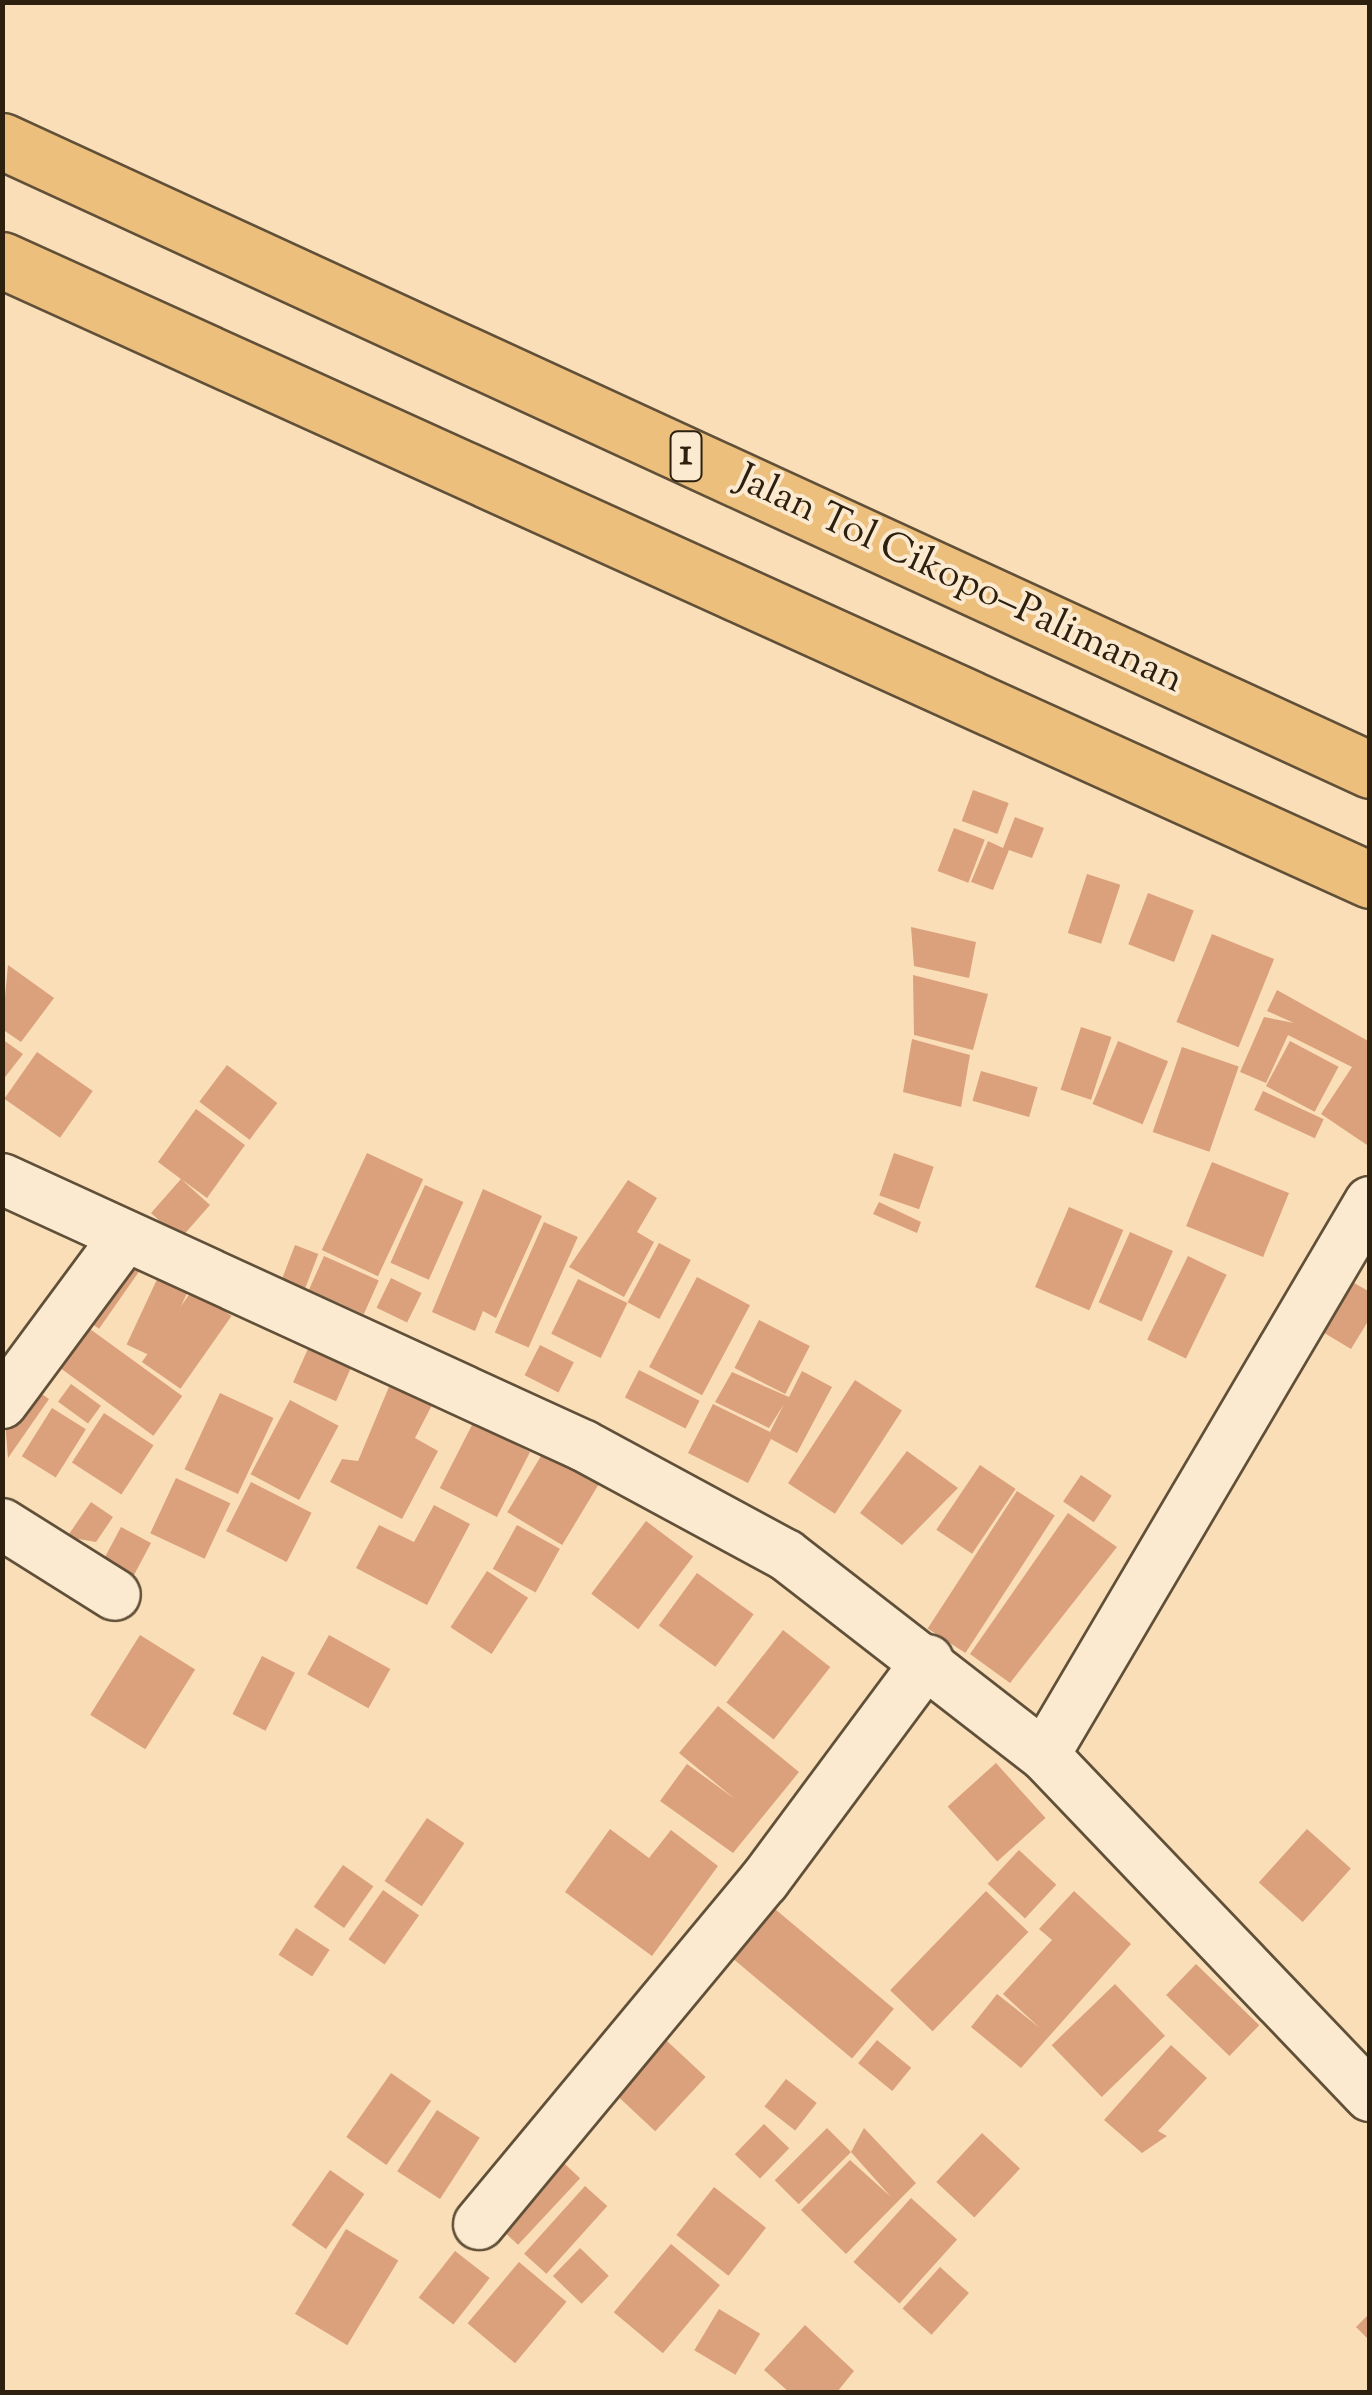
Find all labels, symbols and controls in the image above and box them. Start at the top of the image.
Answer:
road number: 1 [668,423,704,489]
street label: Jalan Tol Cikopo–Palimanan [728,456,1190,706]

